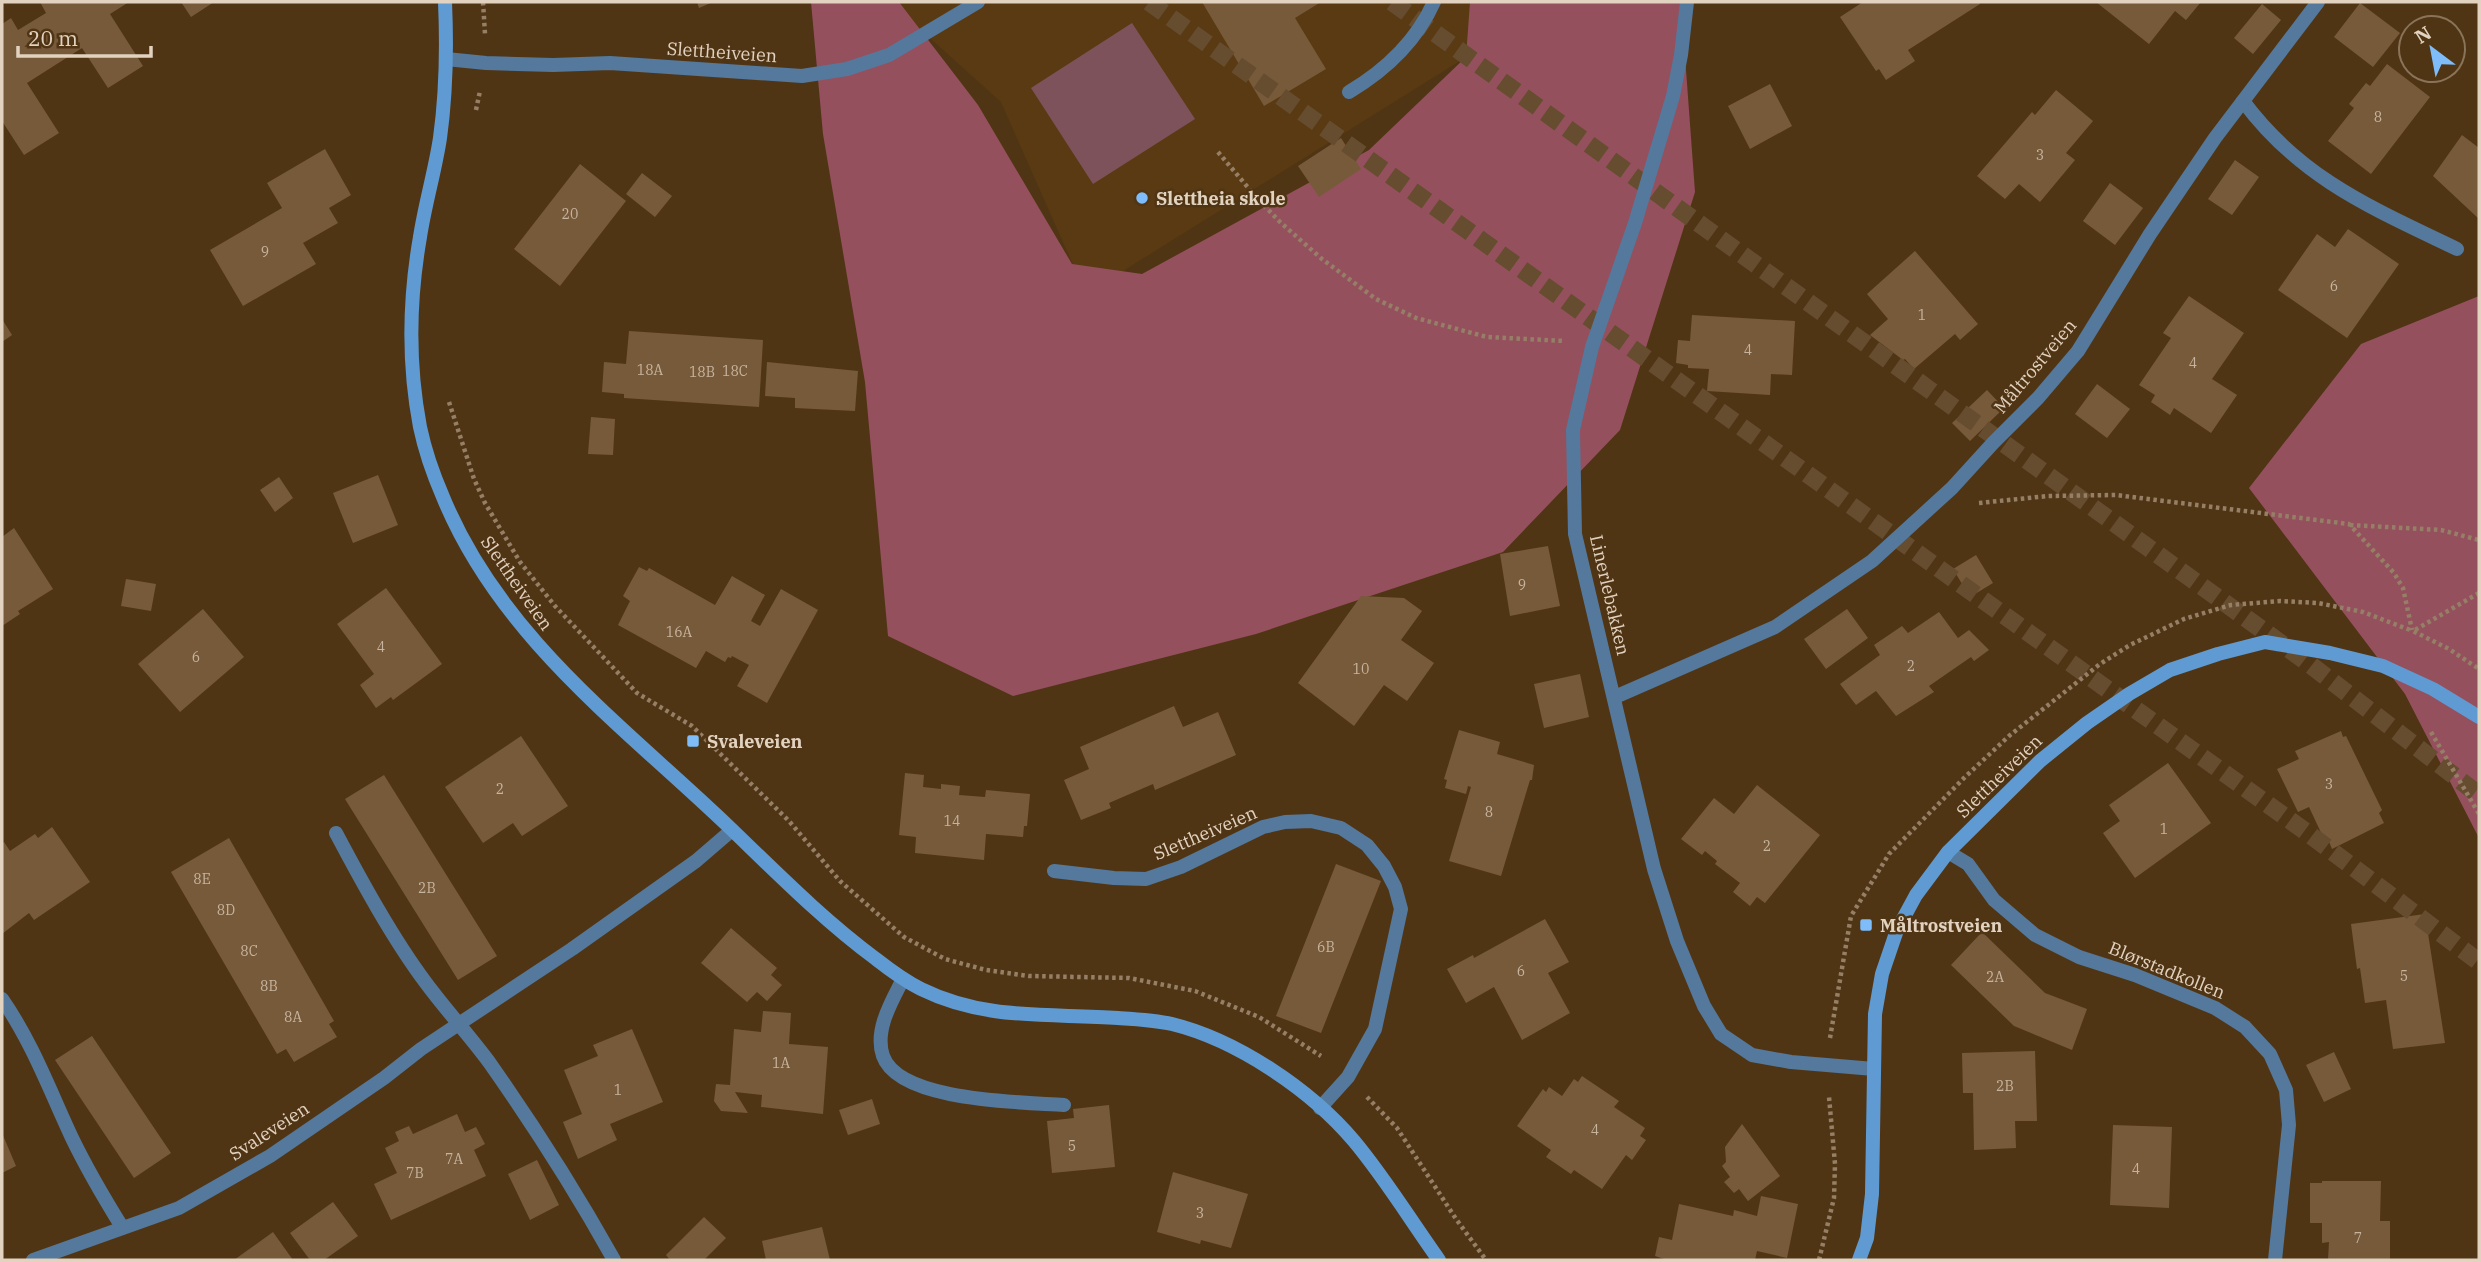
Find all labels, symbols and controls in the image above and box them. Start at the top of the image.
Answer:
scale bar [18,14,150,58]
north arrow [2397,14,2467,84]
text: N [2410,20,2436,49]
text: 20 m [28,24,78,52]
street label: Slettheiveien [666,37,778,67]
house number: 8 [2374,108,2382,126]
house number: 3 [2036,146,2044,164]
place label: Slettheia skole [1156,187,1286,210]
marker: Slettheia skole [1134,190,1150,206]
house number: 20 [562,205,578,223]
house number: 9 [261,243,269,261]
house number: 6 [2330,277,2338,295]
house number: 1 [1918,306,1926,324]
street label: Måltrostveien [1989,314,2081,418]
house number: 4 [1744,341,1752,359]
house number: 4 [2189,354,2197,372]
house number: 18A [637,361,664,379]
house number: 18C [722,362,748,380]
house number: 18B [689,363,715,381]
street label: Slettheiveien [476,531,558,635]
street label: Linerlebakken [1585,532,1635,658]
house number: 9 [1518,576,1526,594]
house number: 16A [666,623,693,641]
house number: 4 [377,638,385,656]
house number: 6 [192,648,200,666]
house number: 2 [1907,657,1915,675]
house number: 10 [1353,660,1369,678]
street label: Slettheiveien [1951,729,2047,823]
place label: Svaleveien [707,730,803,753]
marker: Svaleveien [685,733,701,749]
house number: 3 [2325,775,2333,793]
house number: 2 [496,780,504,798]
street label: Slettheiveien [1150,801,1260,865]
house number: 8 [1485,803,1493,821]
house number: 14 [944,812,960,830]
house number: 1 [2160,820,2168,838]
house number: 2 [1763,837,1771,855]
house number: 8E [193,870,211,888]
house number: 2B [418,879,436,897]
house number: 8D [217,901,235,919]
place label: Måltrostveien [1880,914,2002,937]
marker: Måltrostveien [1858,917,1874,933]
street label: Blørstadkollen [2105,936,2229,1004]
house number: 6B [1317,938,1335,956]
house number: 8C [240,942,258,960]
house number: 6 [1517,962,1525,980]
house number: 5 [2400,967,2408,985]
house number: 2A [1986,968,2004,986]
house number: 8B [260,977,278,995]
house number: 8A [284,1008,302,1026]
house number: 1A [772,1054,790,1072]
house number: 2B [1996,1077,2014,1095]
house number: 1 [614,1081,622,1099]
street label: Svaleveien [225,1097,313,1165]
house number: 4 [1591,1121,1599,1139]
house number: 5 [1068,1137,1076,1155]
house number: 7A [445,1150,463,1168]
house number: 4 [2132,1160,2140,1178]
house number: 7B [406,1164,424,1182]
house number: 3 [1196,1204,1204,1222]
house number: 7 [2354,1229,2362,1247]

